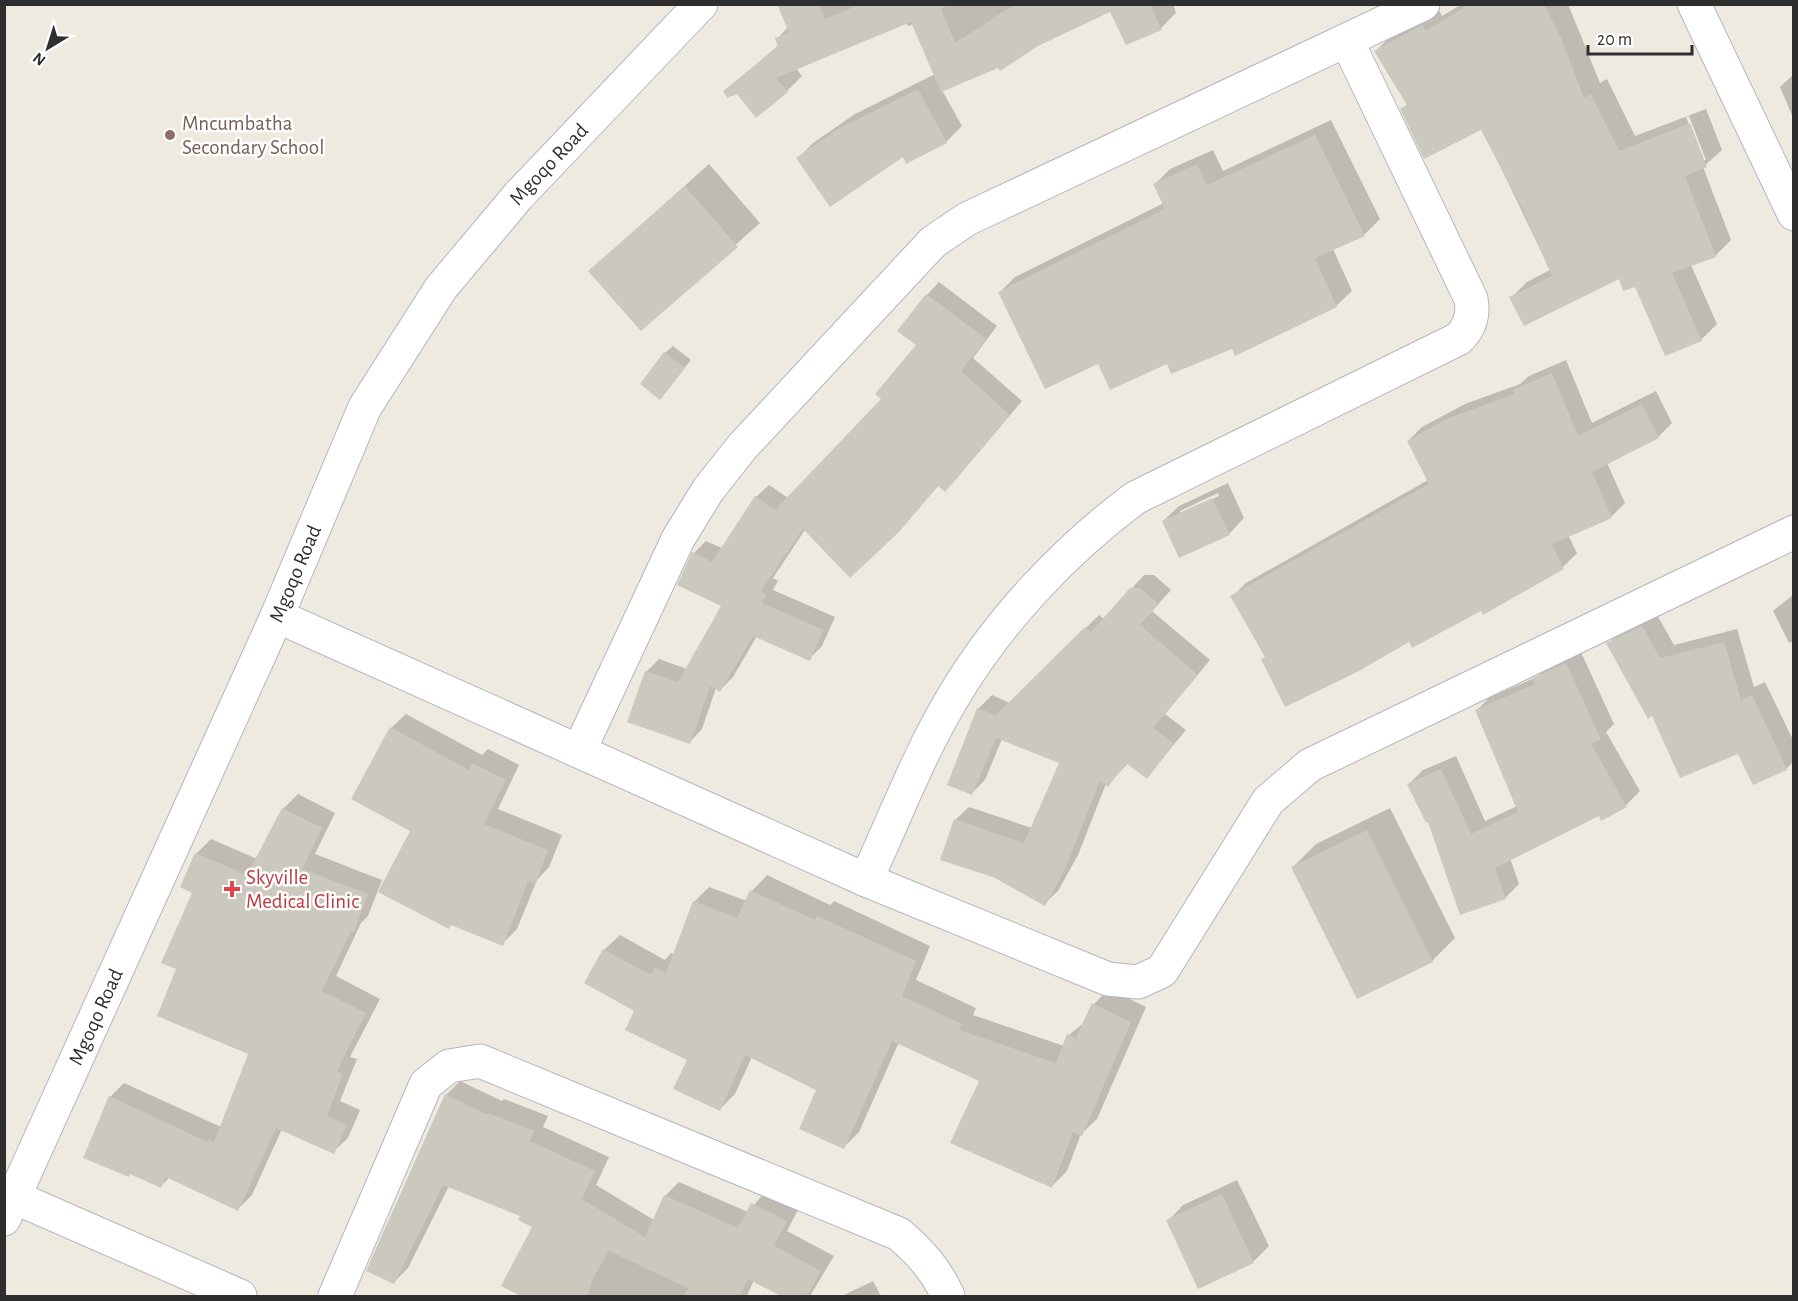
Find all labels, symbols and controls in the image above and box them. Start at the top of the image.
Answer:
north arrow [18,18,78,78]
scale bar [1588,18,1692,56]
text: 20 m [1597,31,1632,49]
text: N [30,49,49,69]
place label: Mncumbatha Secondary School [182,113,324,158]
street label: Mgoqo Road [505,119,592,209]
marker: Mncumbatha Secondary School [163,128,177,142]
street label: Mgoqo Road [265,522,325,625]
place label: Skyville Medical Clinic [246,867,359,912]
marker: Skyville Medical Clinic [223,880,241,898]
street label: Mgoqo Road [65,965,126,1068]

